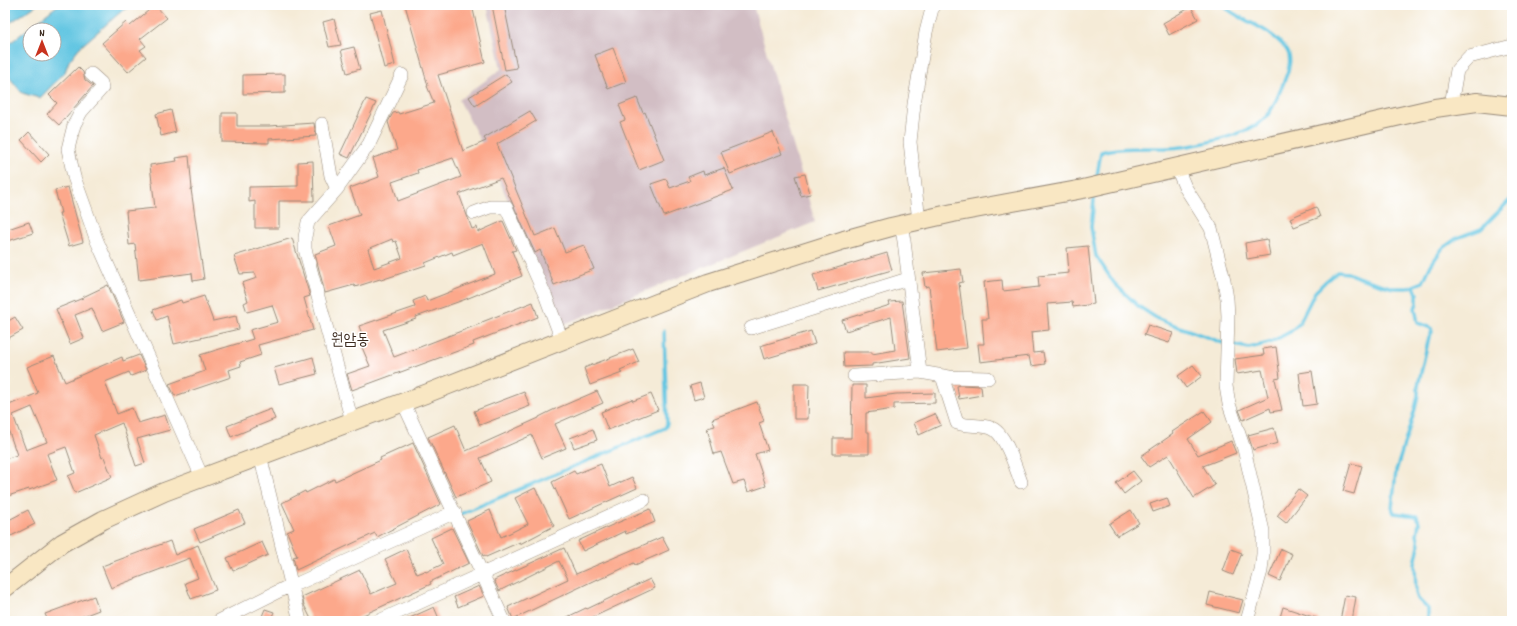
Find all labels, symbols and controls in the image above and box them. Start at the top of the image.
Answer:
north arrow [22,22,62,62]
text: N [39,26,45,42]
district label: 원암동 [331,329,369,352]

